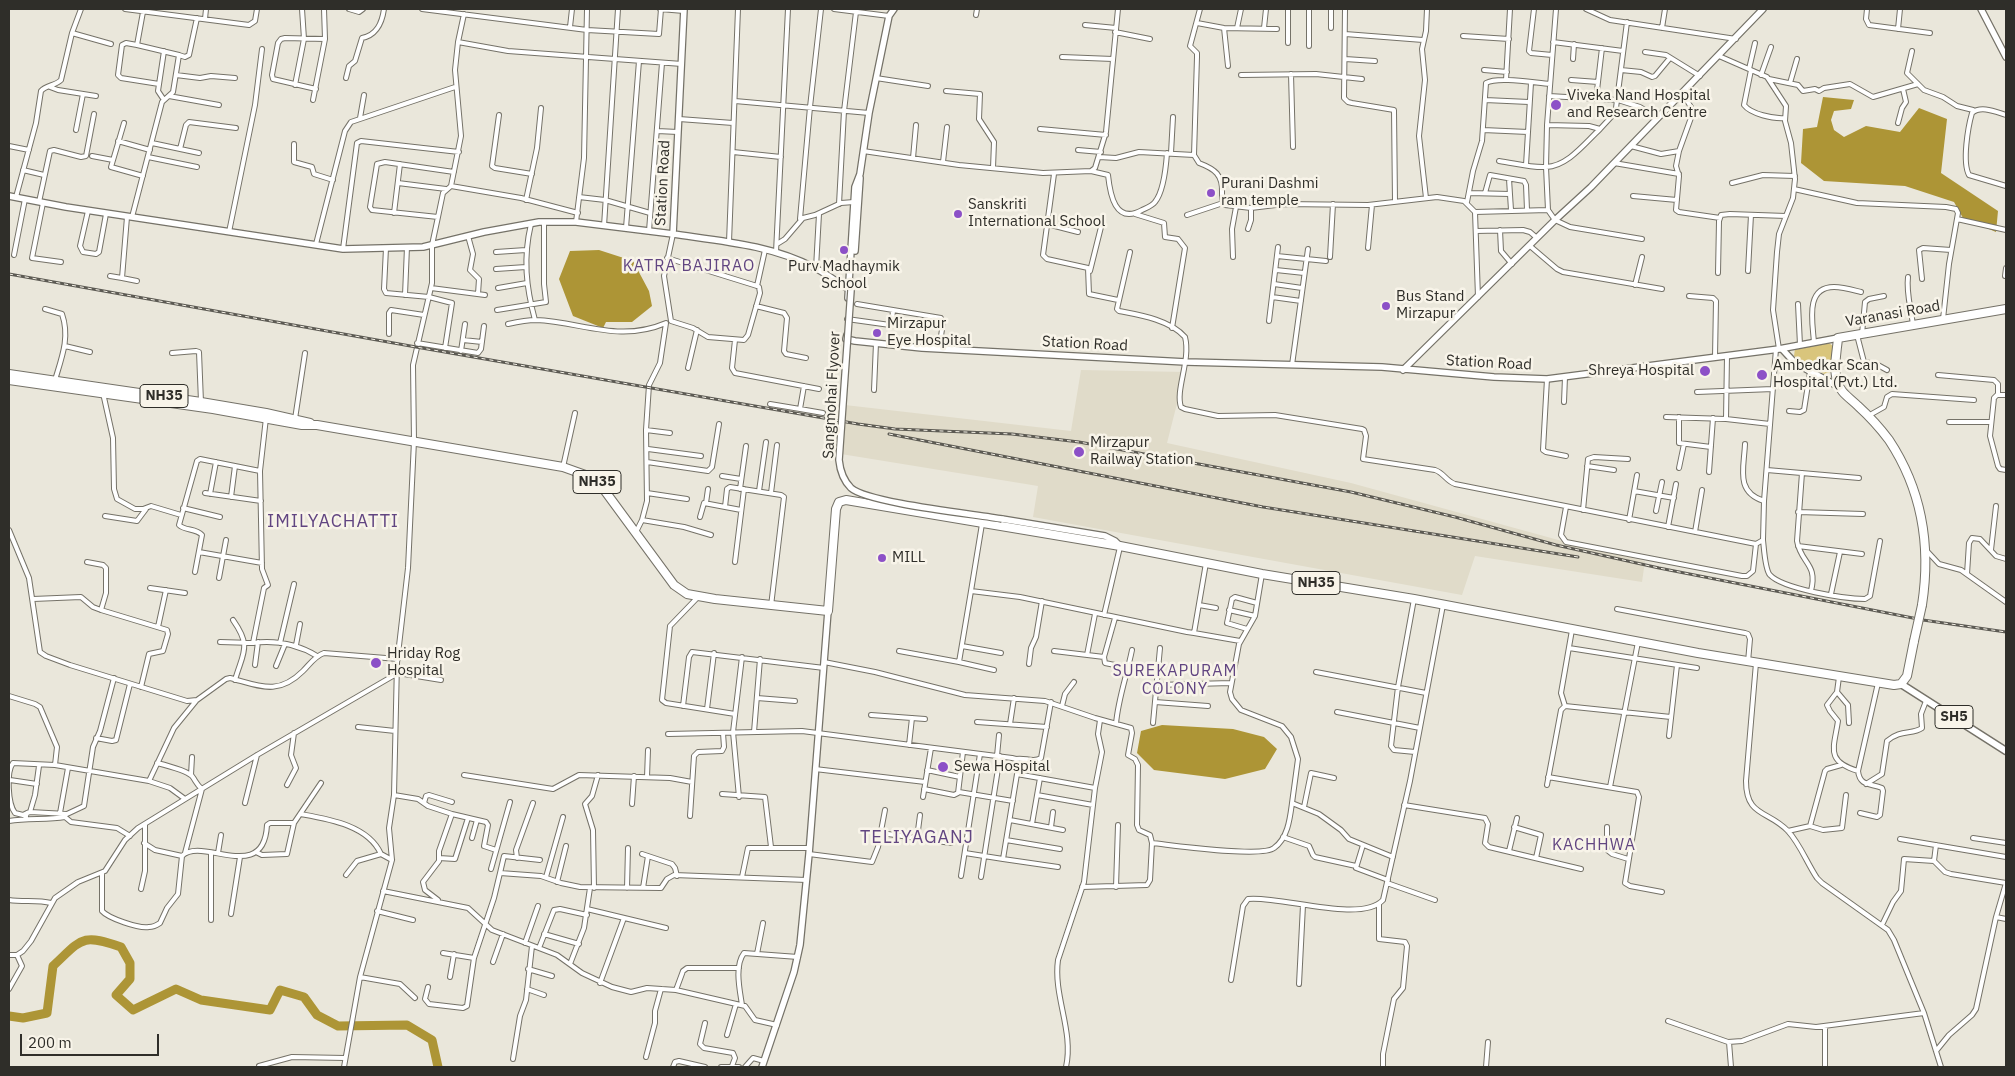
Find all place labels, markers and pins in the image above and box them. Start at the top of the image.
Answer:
place label: Viveka Nand Hospital and Research Centre [1567,87,1710,122]
marker: Viveka Nand Hospital and Research Centre [1549,98,1563,112]
place label: Purani Dashmi ram temple [1221,175,1319,210]
marker: Purani Dashmi ram temple [1205,187,1217,199]
place label: Sanskriti International School [968,196,1105,231]
marker: Sanskriti International School [952,208,964,220]
marker: Purv Madhaymik School [838,244,850,256]
place label: Purv Madhaymik School [788,258,900,293]
place label: Bus Stand Mirzapur [1396,288,1464,323]
marker: Bus Stand Mirzapur [1380,300,1392,312]
place label: Mirzapur Eye Hospital [887,315,971,350]
marker: Mirzapur Eye Hospital [871,327,883,339]
place label: Ambedkar Scan Hospital (Pvt.) Ltd. [1773,357,1897,392]
place label: Shreya Hospital [1588,362,1694,380]
marker: Shreya Hospital [1698,364,1712,378]
marker: Ambedkar Scan Hospital (Pvt.) Ltd. [1755,368,1769,382]
place label: Mirzapur Railway Station [1090,434,1193,469]
marker: Mirzapur Railway Station [1072,445,1086,459]
place label: MILL [892,549,925,567]
marker: MILL [876,552,888,564]
place label: Hriday Rog Hospital [387,645,460,680]
marker: Hriday Rog Hospital [369,656,383,670]
place label: Sewa Hospital [954,758,1050,776]
marker: Sewa Hospital [936,760,950,774]

